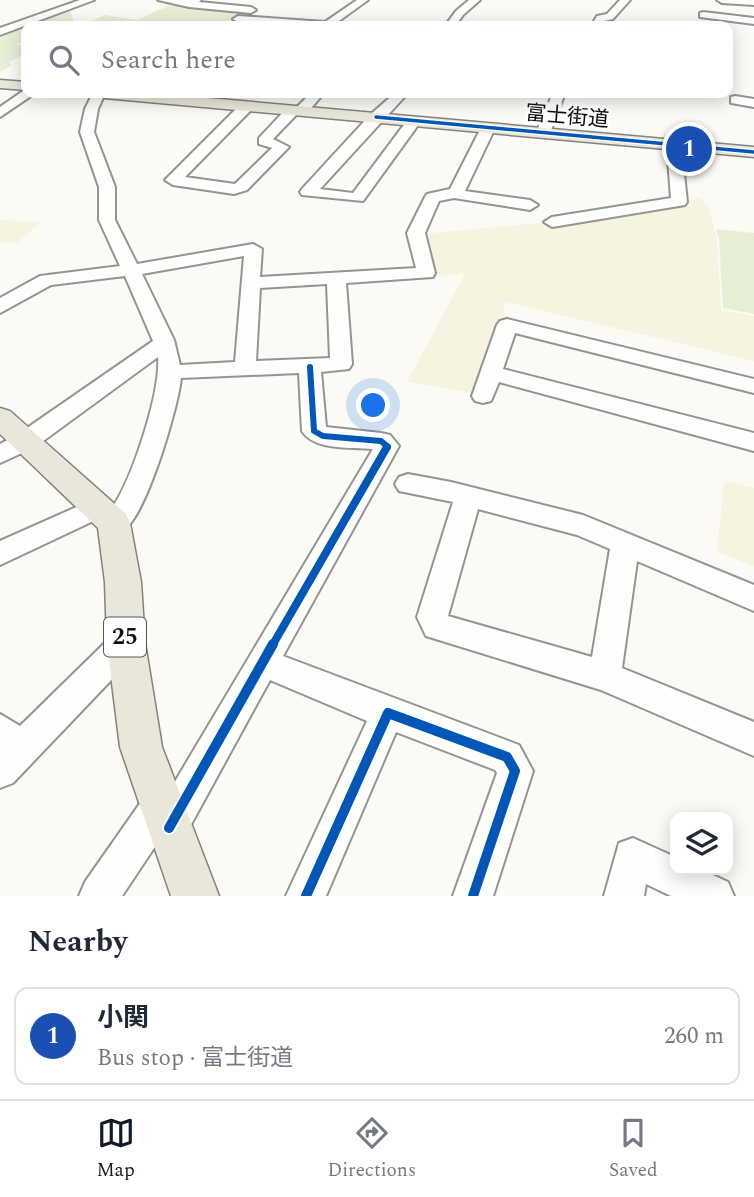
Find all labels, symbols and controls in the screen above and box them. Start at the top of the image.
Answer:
search box [21,21,733,98]
text: Search here [101,40,236,80]
icon: search [45,41,83,79]
street label: 富士街道 [524,97,610,137]
pin: 1 [666,123,712,175]
your location [356,388,390,422]
road number: 25 [104,618,146,656]
map controls [670,812,733,875]
button: layers [670,812,733,875]
text: Nearby [28,919,127,965]
text: 小関 [97,998,149,1038]
text: 1 [47,1019,59,1054]
text: 260 m [664,1019,724,1054]
text: Bus stop · 富士街道 [97,1041,293,1076]
tab: Map [96,1114,135,1185]
tab: Directions [327,1114,416,1185]
tab: Saved [609,1114,658,1185]

